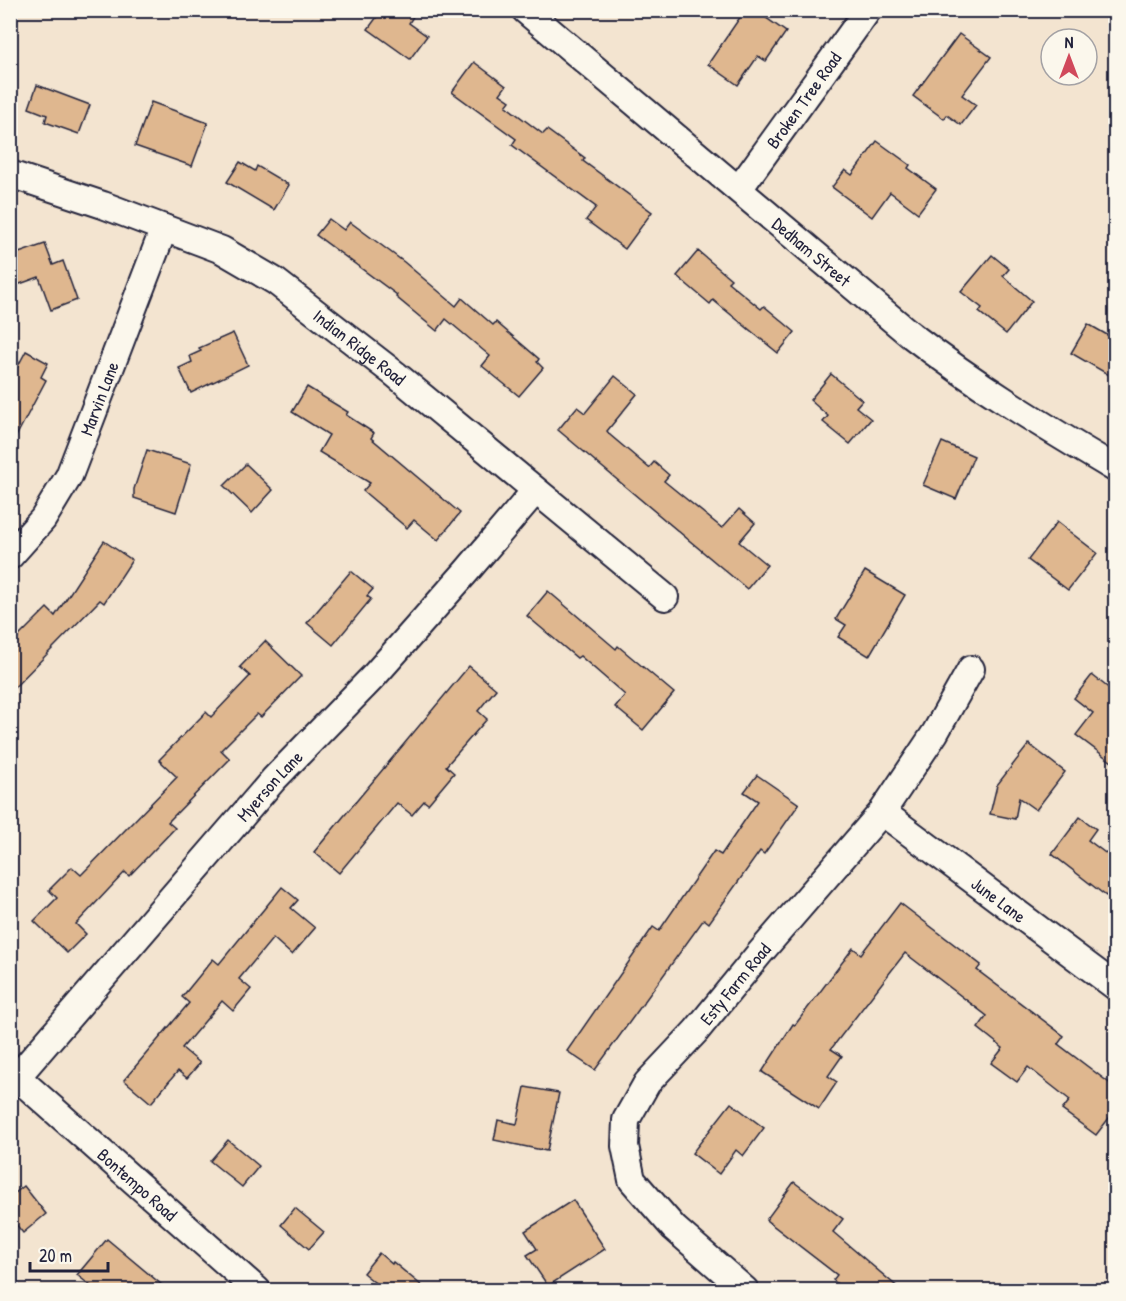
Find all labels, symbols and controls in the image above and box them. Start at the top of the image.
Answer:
north arrow [1039,27,1099,87]
text: N [1065,31,1074,53]
street label: Broken Tree Road [760,46,847,153]
street label: Dedham Street [767,211,857,292]
street label: Indian Ridge Road [308,303,411,391]
street label: Marvin Lane [73,358,124,439]
street label: Myerson Lane [230,745,308,827]
street label: June Lane [966,871,1031,928]
street label: Esty Farm Road [694,937,776,1030]
street label: Bontempo Road [92,1142,183,1226]
scale bar [30,1235,108,1273]
text: 20 m [39,1243,72,1268]

